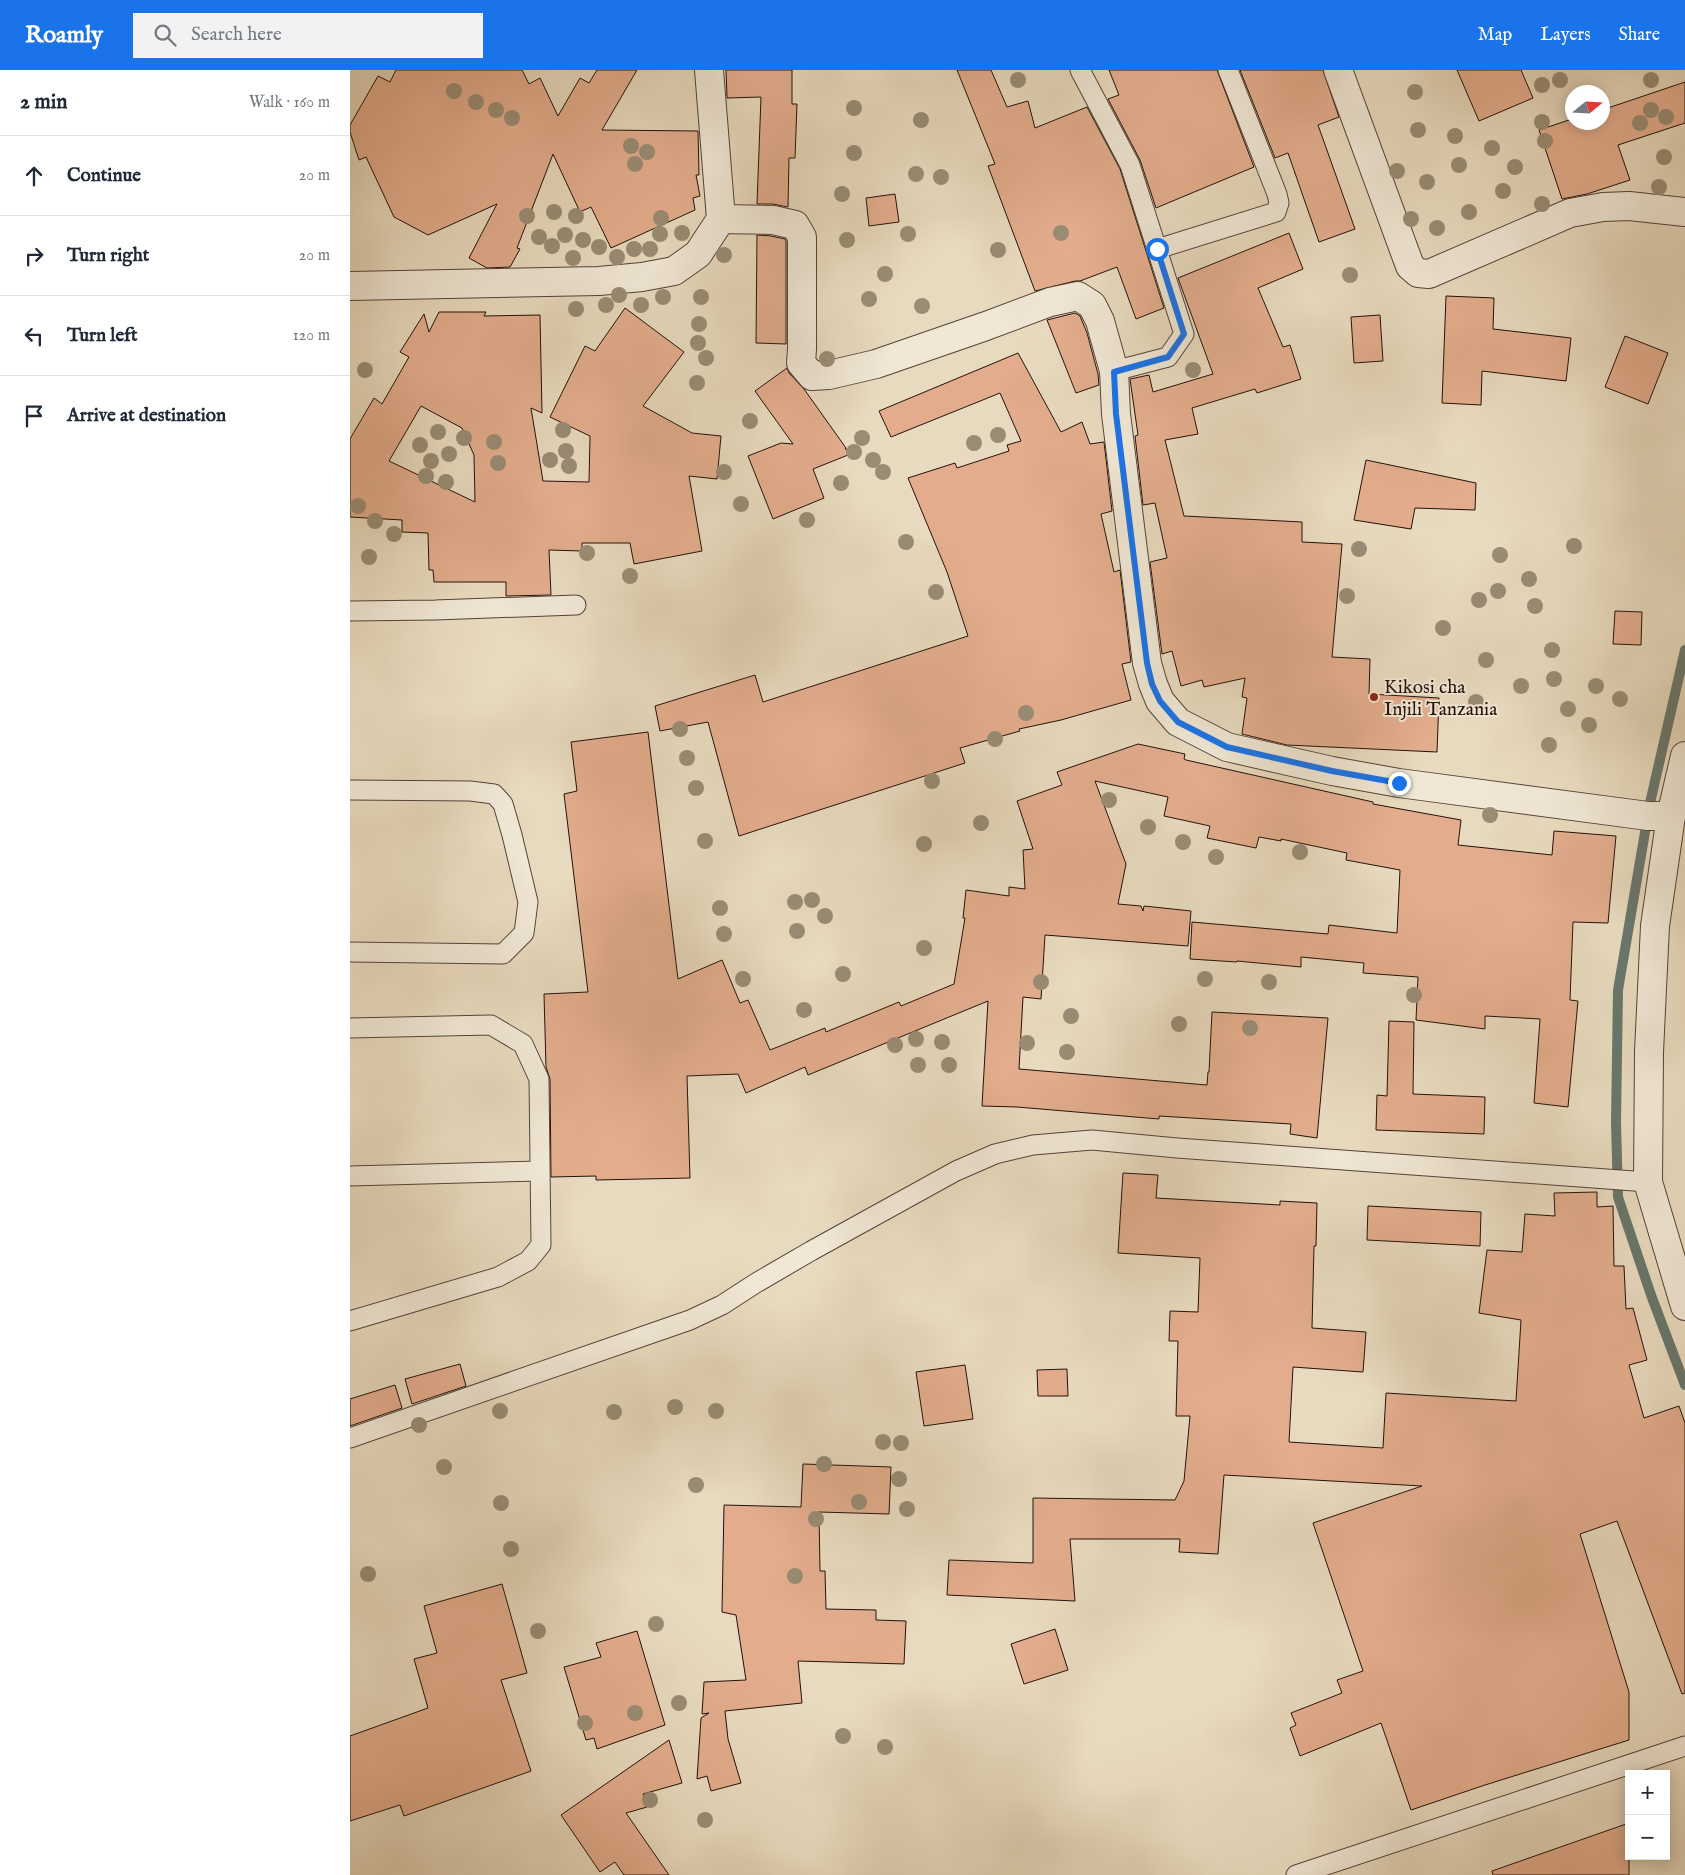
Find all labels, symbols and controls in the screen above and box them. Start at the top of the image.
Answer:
search box [133,13,483,58]
text: Roamly [25,20,103,51]
icon: search [151,21,179,49]
text: Search here [191,23,282,47]
text: Map [1478,24,1512,47]
text: Layers [1540,24,1591,47]
text: Share [1619,24,1660,47]
north arrow [1565,85,1610,130]
text: 2 min [20,89,67,116]
text: Walk · 160 m [249,93,330,113]
icon: ahead [20,162,48,190]
text: Continue [67,164,141,188]
text: 20 m [299,166,330,186]
route start [1146,238,1169,261]
icon: right [20,242,48,270]
text: Turn right [67,244,149,268]
text: 20 m [299,246,330,266]
icon: left [20,322,48,350]
text: Turn left [67,324,138,348]
text: 120 m [293,326,330,346]
icon: arrive [20,402,48,430]
text: Arrive at destination [67,404,226,428]
place label: Kikosi cha Injili Tanzania [1384,676,1498,722]
marker: Kikosi cha Injili Tanzania [1368,691,1380,703]
route end [1388,772,1411,795]
map controls [1625,1770,1670,1860]
button: + [1625,1770,1670,1815]
button: − [1625,1815,1670,1860]

